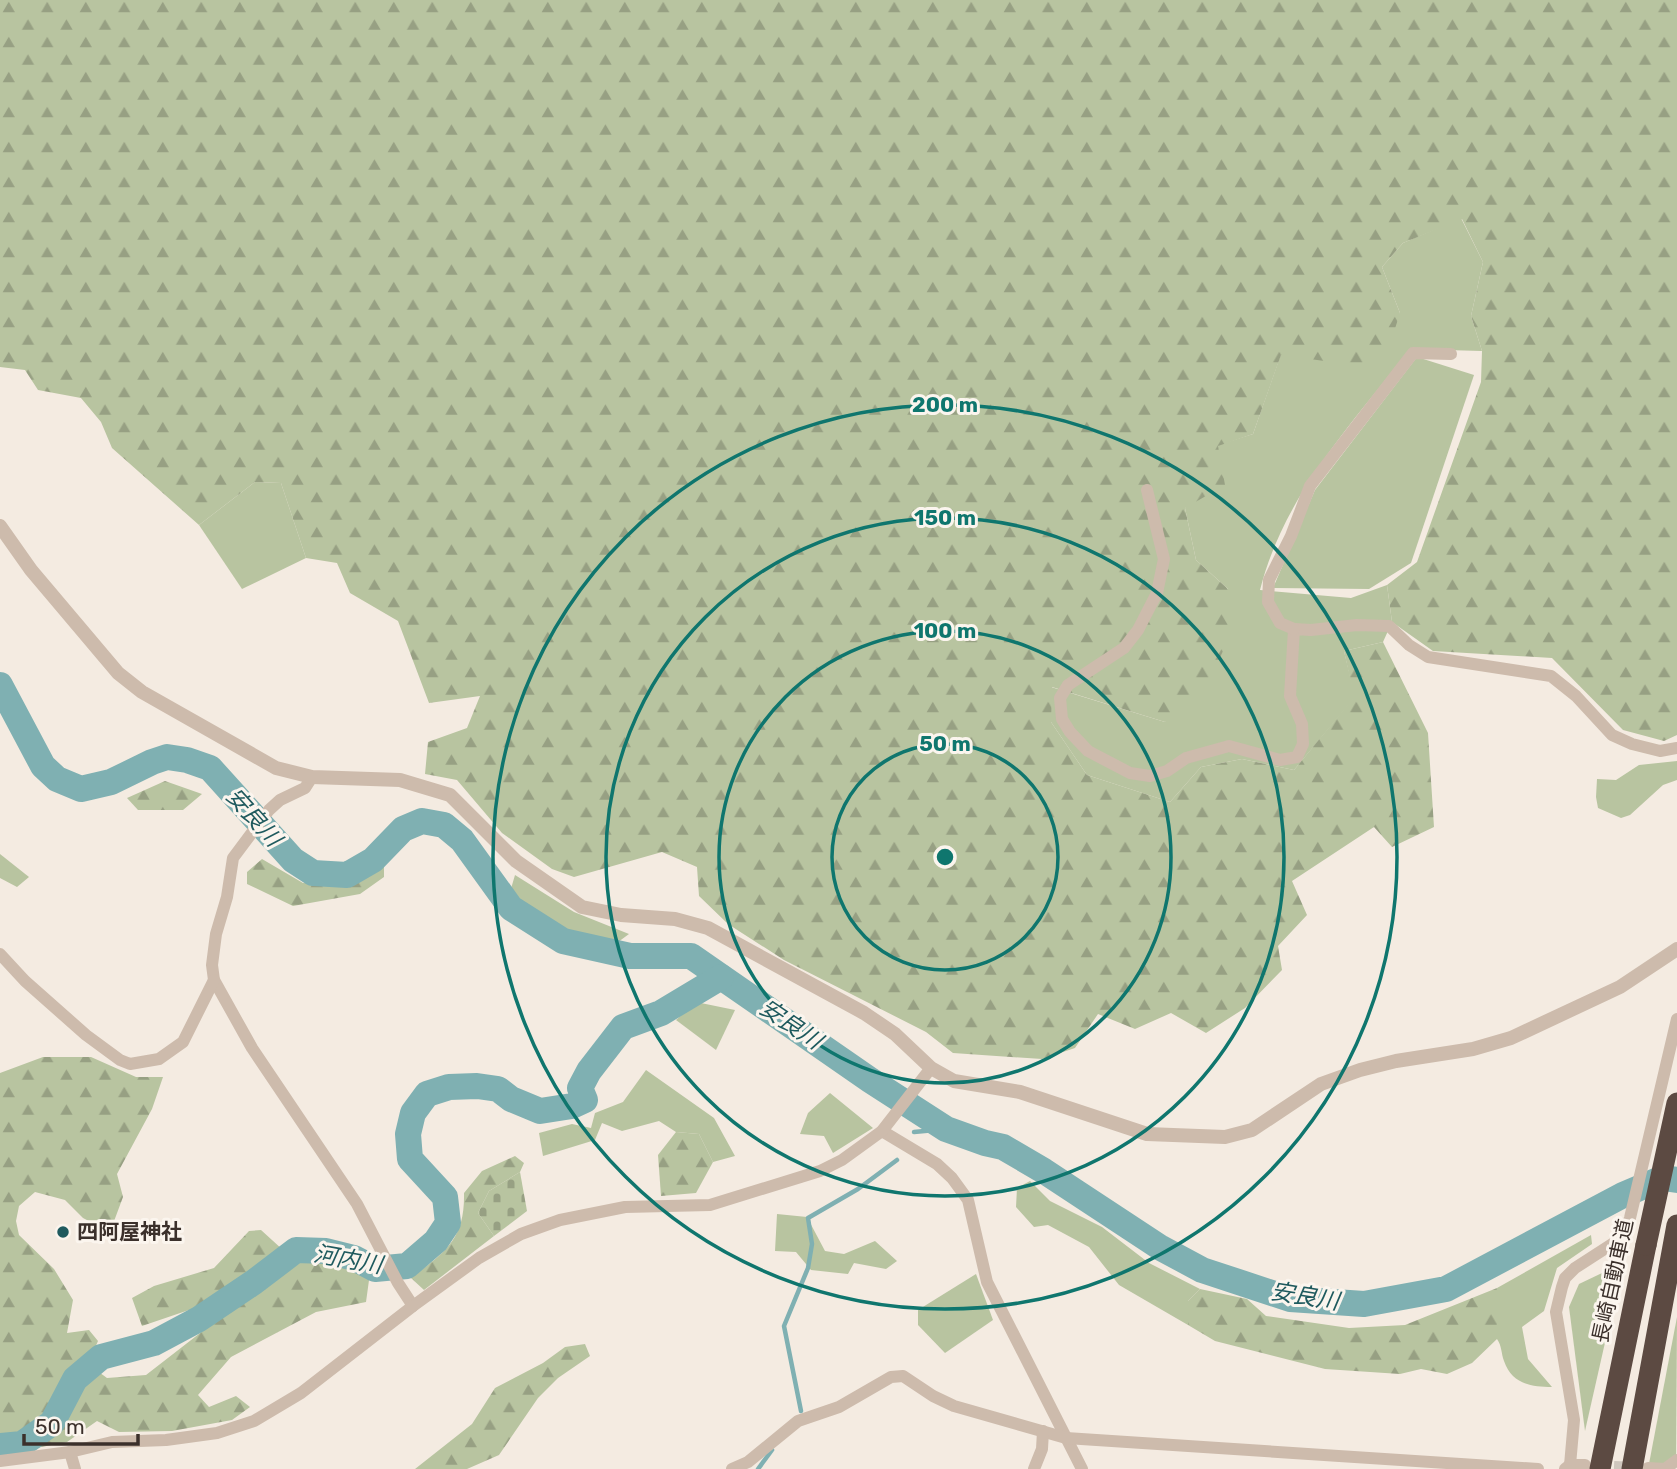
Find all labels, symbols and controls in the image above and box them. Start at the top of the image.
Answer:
text: 200 m [912,392,978,417]
text: 150 m [914,505,976,530]
text: 100 m [914,618,976,643]
text: 50 m [919,731,971,756]
water label: 安良川 [221,782,289,854]
centre of rings [933,845,957,869]
water label: 安良川 [755,993,830,1057]
street label: 長崎自動車道 [1587,1217,1638,1345]
place label: 四阿屋神社 [77,1219,182,1244]
marker: 四阿屋神社 [55,1224,71,1240]
water label: 河内川 [312,1239,387,1279]
water label: 安良川 [1269,1277,1344,1316]
scale bar [24,1402,138,1446]
text: 50 m [35,1414,85,1439]

